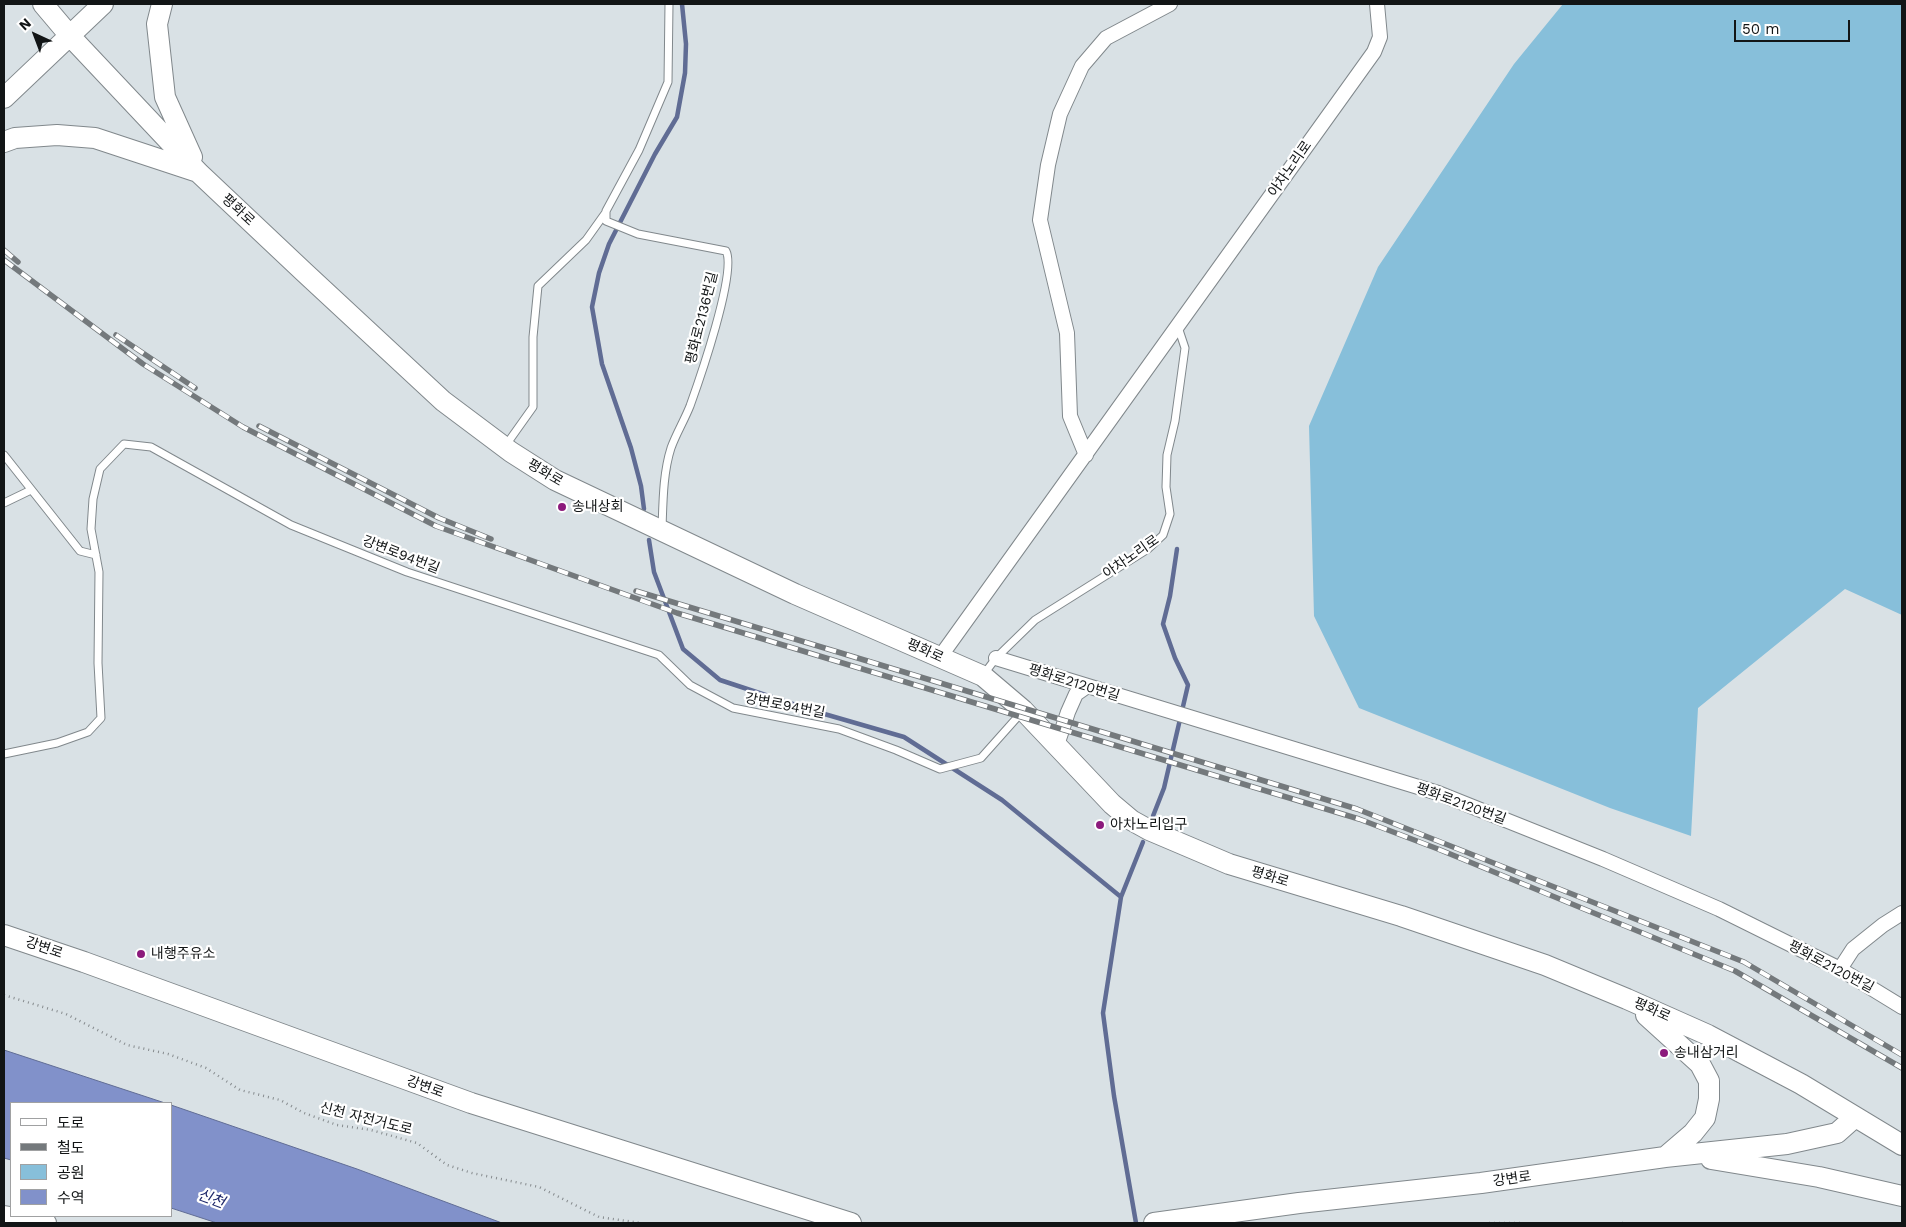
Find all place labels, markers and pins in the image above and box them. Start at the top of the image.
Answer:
place label: 송내상회 [572,499,624,515]
marker: 송내상회 [556,501,568,513]
place label: 아차노리입구 [1110,817,1187,833]
marker: 아차노리입구 [1094,819,1106,831]
place label: 내행주유소 [151,946,215,962]
marker: 내행주유소 [135,948,147,960]
place label: 송내삼거리 [1674,1045,1738,1061]
marker: 송내삼거리 [1658,1047,1670,1059]

